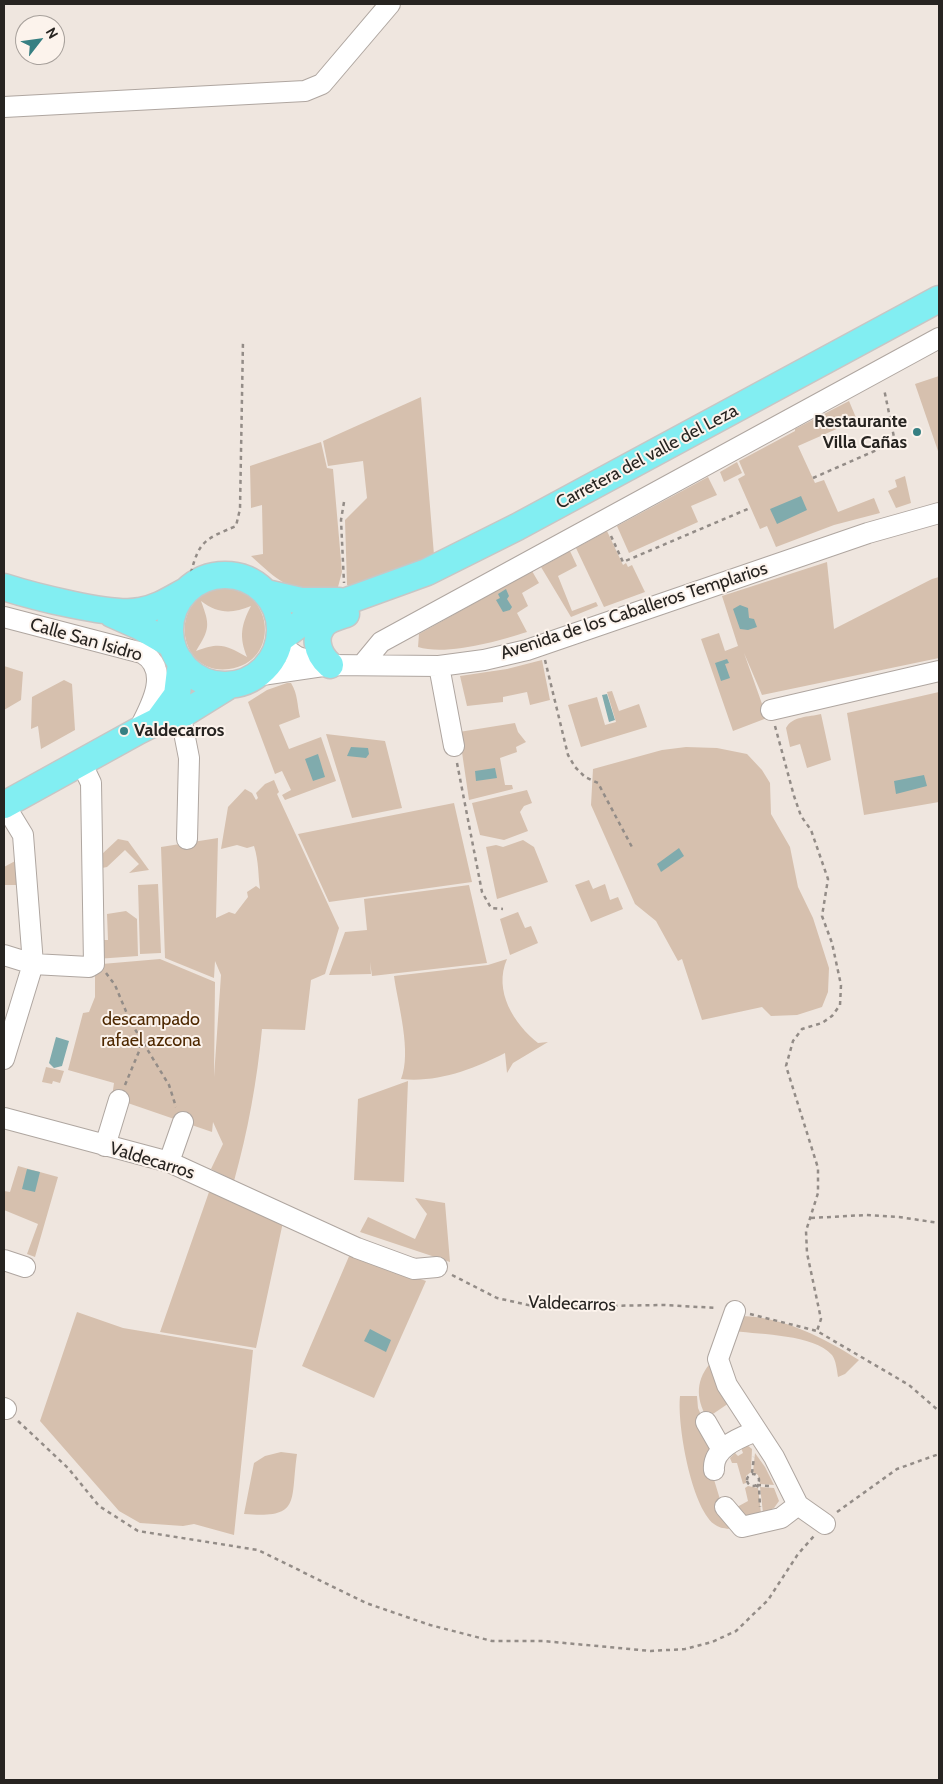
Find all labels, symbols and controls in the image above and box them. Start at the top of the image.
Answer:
north arrow [15,15,65,65]
text: N [42,24,62,42]
street label: Carretera del valle del Leza [552,400,742,514]
place label: Restaurante Villa Cañas [814,411,907,454]
marker: Restaurante Villa Cañas [911,426,923,438]
street label: Avenida de los Caballeros Templarios [498,558,770,664]
street label: Calle San Isidro [27,614,145,666]
place label: Valdecarros [134,720,224,742]
marker: Valdecarros [118,725,130,737]
park label: descampado rafael azcona [101,1009,201,1052]
street label: Valdecarros [107,1138,197,1184]
street label: Valdecarros [528,1292,616,1316]

